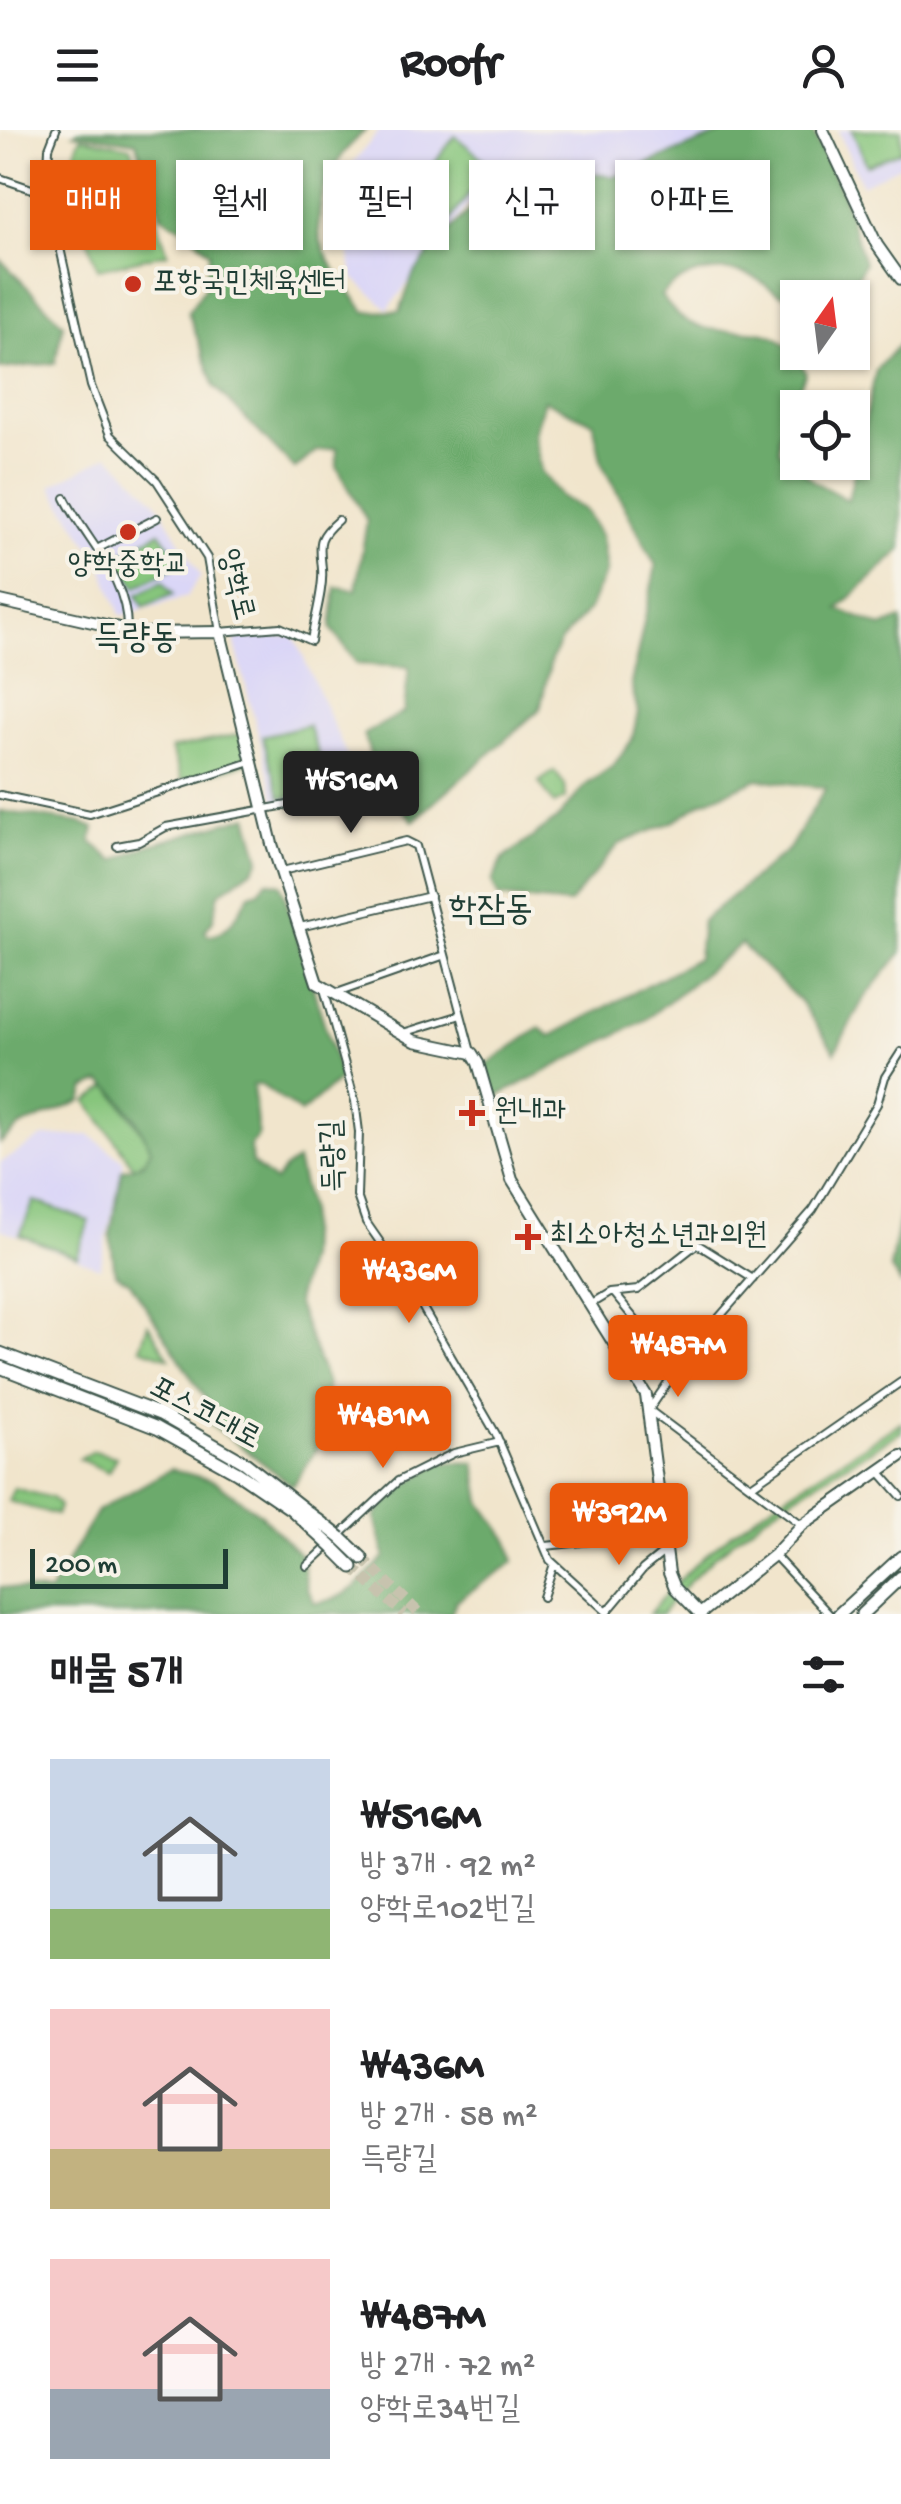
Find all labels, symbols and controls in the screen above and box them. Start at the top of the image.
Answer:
icon: menu [50,38,105,93]
icon: person [796,38,851,93]
text: Roofr [401,39,501,92]
chip: 매매 [30,160,156,250]
chip: 월세 [176,160,303,250]
chip: 필터 [323,160,449,250]
chip: 신규 [469,160,595,250]
chip: 아파트 [615,160,770,250]
place label: 포항국민체육센터 [153,267,346,302]
marker: 포항국민체육센터 [122,273,144,295]
north arrow [780,280,870,370]
map controls [780,280,870,480]
button: locate [780,390,870,480]
marker: 양학중학교 [117,521,139,543]
street label: 양학로 [208,546,260,624]
place label: 양학중학교 [68,549,188,584]
district label: 득량동 [94,620,178,661]
pin: ₩516M [281,751,421,836]
text: ₩516M [305,764,397,802]
district label: 학잠동 [449,892,533,933]
place label: 원내과 [494,1096,566,1131]
marker: 원내과 [459,1100,485,1126]
street label: 득량길 [316,1119,354,1193]
place label: 최소아청소년과의원 [550,1220,767,1255]
marker: 최소아청소년과의원 [515,1224,541,1250]
pin: ₩436M [339,1241,479,1326]
text: ₩436M [362,1254,456,1292]
pin: ₩487M [608,1315,748,1400]
text: ₩487M [630,1328,726,1366]
street label: 포스코대로 [142,1371,266,1459]
pin: ₩481M [313,1386,453,1471]
text: ₩481M [337,1399,429,1437]
pin: ₩392M [549,1483,689,1568]
text: ₩392M [572,1496,666,1534]
scale bar [30,1544,228,1588]
text: 200 m [45,1550,117,1583]
icon: filters [796,1647,851,1702]
text: 매물 5개 [50,1653,183,1702]
text: ₩516M [360,1795,481,1844]
icon: home [130,1799,250,1919]
text: 방 3개 · 92 m² [360,1849,536,1887]
text: 양학로102번길 [360,1892,536,1930]
text: ₩436M [360,2045,483,2094]
icon: home [130,2049,250,2169]
text: 방 2개 · 58 m² [360,2099,537,2137]
text: 득량길 [360,2142,437,2180]
text: ₩487M [360,2295,485,2344]
icon: home [130,2299,250,2419]
text: 방 2개 · 72 m² [360,2349,535,2387]
text: 양학로34번길 [360,2392,521,2430]

